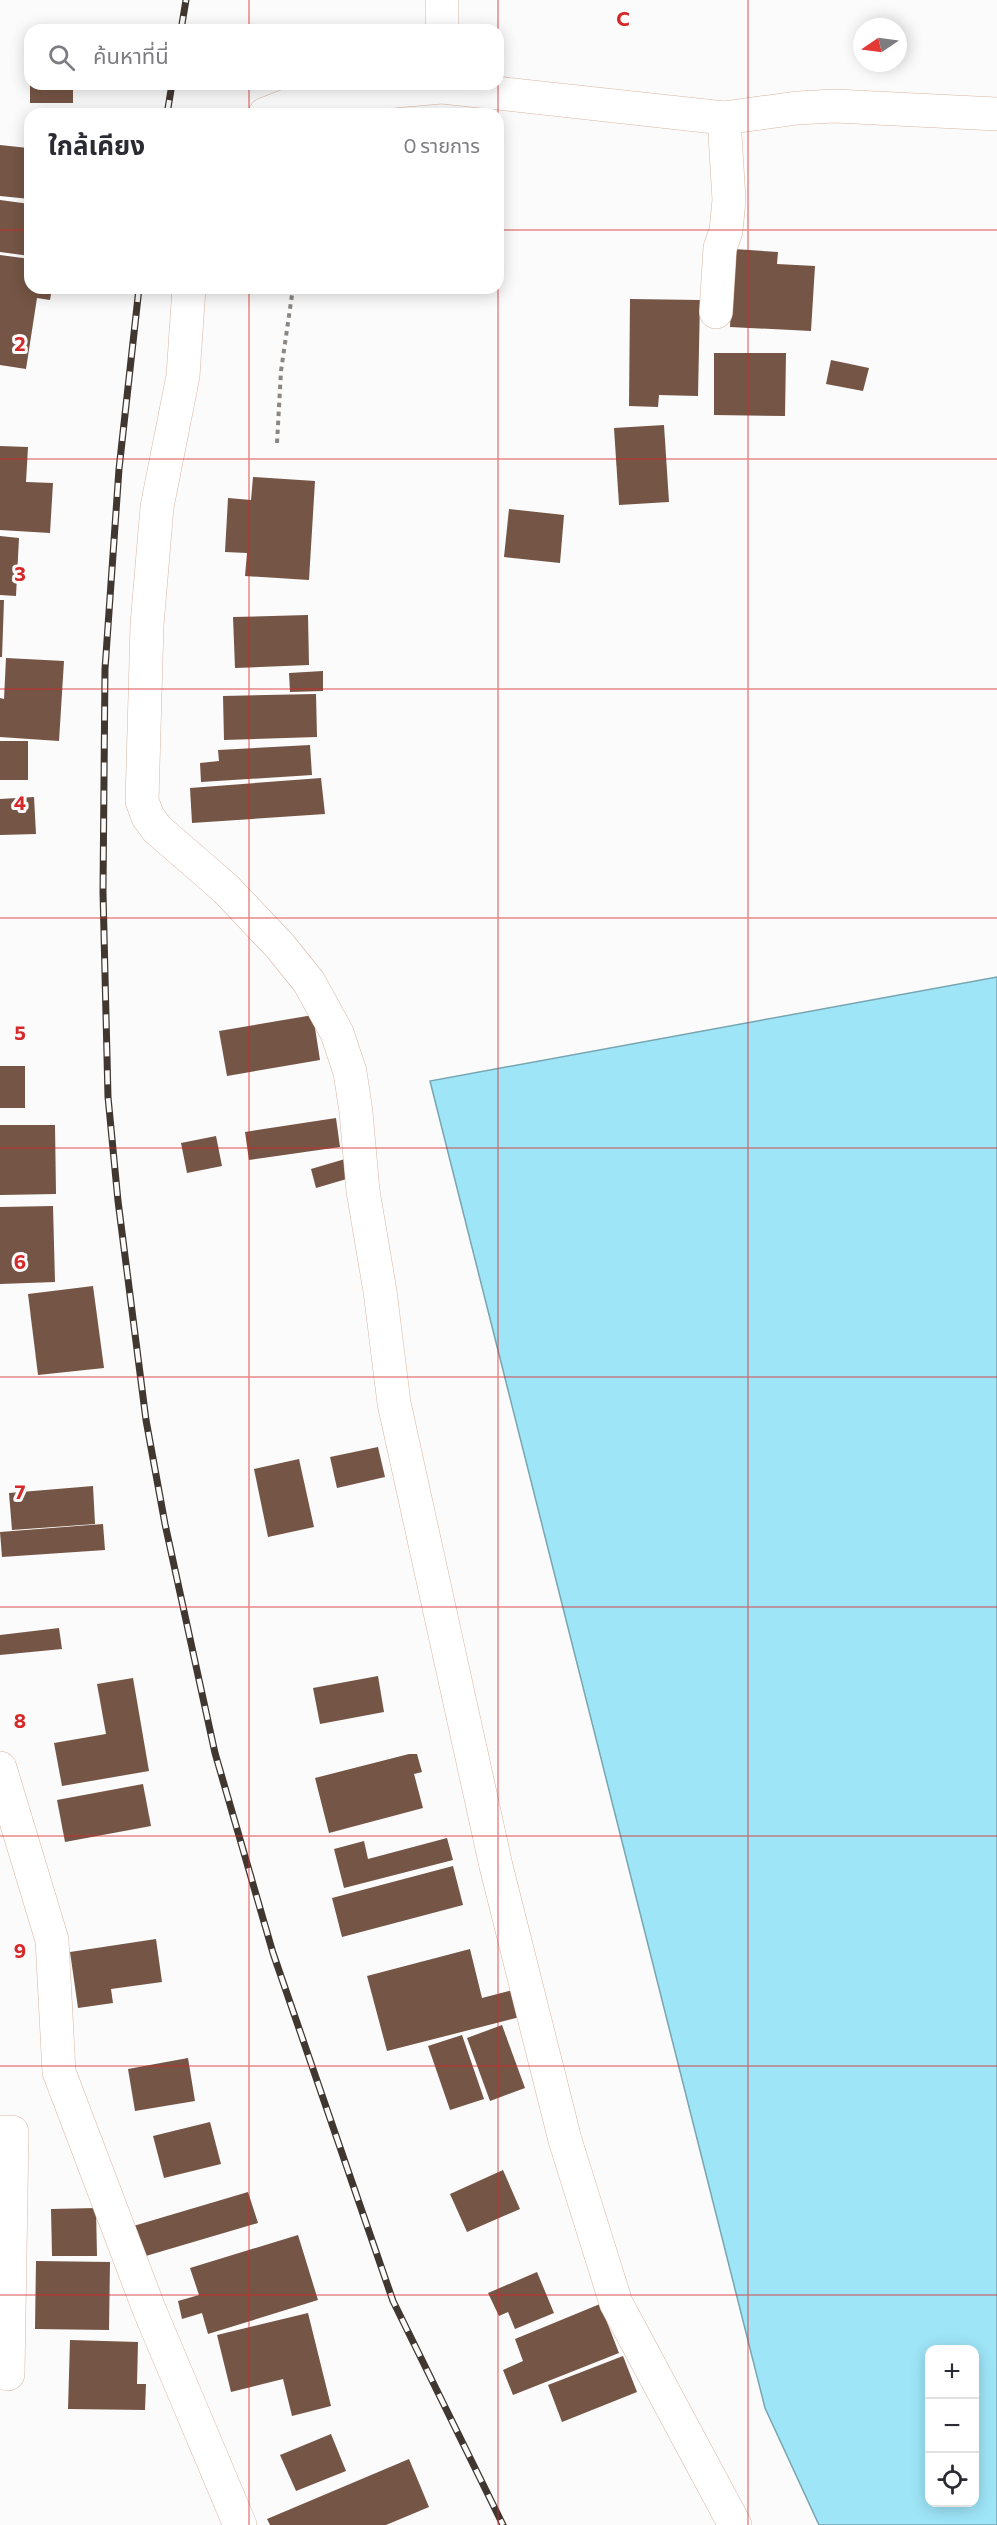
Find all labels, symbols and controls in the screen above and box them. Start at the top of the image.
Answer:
text: C [616,6,630,30]
north arrow [853,18,907,72]
search box [24,24,504,90]
icon: search [45,41,78,74]
text: ค้นหาที่นี่ [93,42,169,69]
text: ใกล้เคียง [48,129,145,160]
text: 0 รายการ [403,133,480,157]
text: 2 [14,331,26,355]
text: 3 [14,561,26,585]
text: 4 [14,790,26,814]
text: 5 [14,1020,26,1044]
text: 6 [14,1249,26,1273]
text: 7 [15,1479,26,1503]
text: 8 [14,1708,26,1732]
text: 9 [14,1938,26,1962]
map controls [925,2345,979,2507]
button: + [925,2345,979,2399]
button: − [925,2399,979,2453]
button: locate [925,2453,979,2507]

